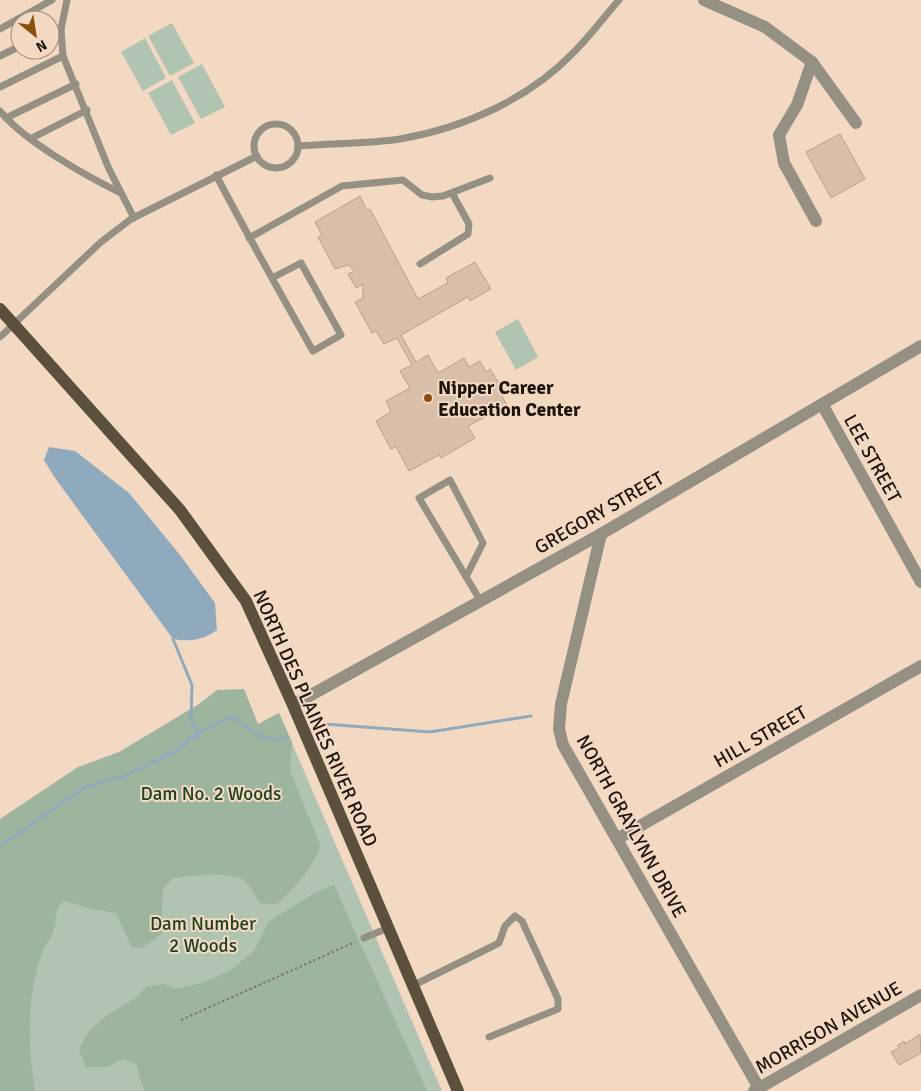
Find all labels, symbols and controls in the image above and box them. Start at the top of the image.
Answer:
north arrow [10,10,60,60]
text: N [33,36,50,56]
place label: Nipper Career Education Center [438,376,581,422]
marker: Nipper Career Education Center [422,392,434,404]
street label: LEE STREET [838,410,906,507]
street label: GREGORY STREET [531,466,669,560]
street label: NORTH DES PLAINES RIVER ROAD [248,586,383,850]
street label: HILL STREET [710,700,812,773]
street label: NORTH GRAYLYNN DRIVE [571,731,691,922]
park label: Dam No. 2 Woods [141,782,281,806]
park label: Dam Number 2 Woods [150,912,256,958]
street label: MORRISON AVENUE [751,976,906,1080]

